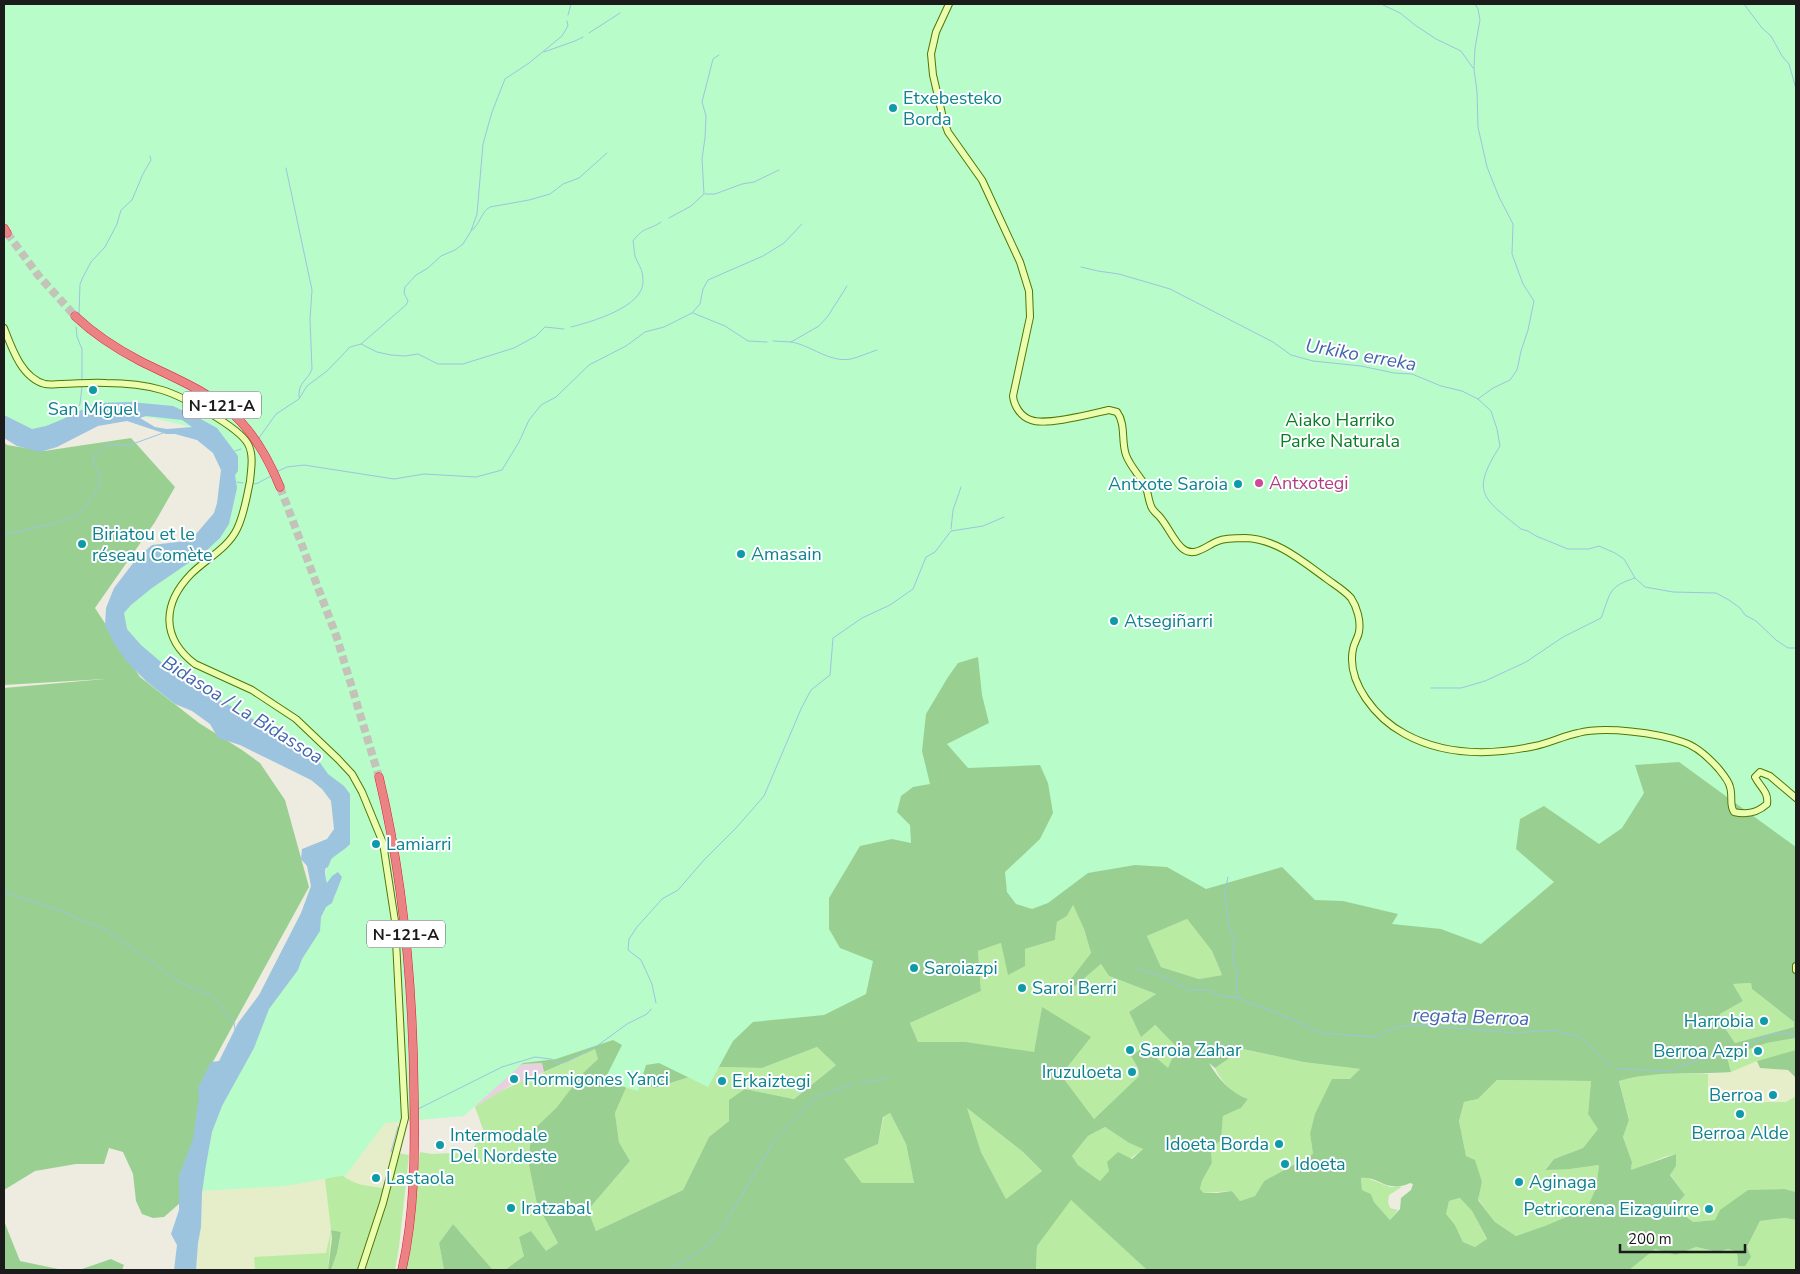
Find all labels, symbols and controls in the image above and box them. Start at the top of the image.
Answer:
place label: Etxebesteko Borda [903,86,1002,131]
marker: Etxebesteko Borda [887,102,899,114]
water label: Urkiko erreka [1303,332,1418,378]
marker: San Miguel [87,384,99,396]
road number: N-121-A [183,392,261,418]
place label: San Miguel [48,397,139,421]
park label: Aiako Harriko Parke Naturala [1280,408,1400,453]
place label: Antxotegi [1269,471,1349,495]
place label: Antxote Saroia [1108,472,1228,496]
marker: Antxotegi [1253,477,1265,489]
marker: Antxote Saroia [1232,478,1244,490]
place label: Biriatou et le réseau Comète [92,522,213,567]
marker: Biriatou et le réseau Comète [76,538,88,550]
place label: Amasain [751,542,822,566]
marker: Amasain [735,548,747,560]
place label: Atsegiñarri [1124,609,1213,633]
marker: Atsegiñarri [1108,615,1120,627]
water label: Bidasoa / La Bidassoa [157,650,328,770]
place label: Lamiarri [386,832,452,856]
marker: Lamiarri [370,838,382,850]
road number: N-121-A [367,921,445,948]
place label: Saroiazpi [924,956,998,980]
marker: Saroiazpi [908,962,920,974]
place label: Saroi Berri [1032,976,1117,1000]
marker: Saroi Berri [1016,982,1028,994]
water label: regata Berroa [1412,1002,1530,1032]
place label: Harrobia [1684,1009,1754,1033]
marker: Harrobia [1758,1015,1770,1027]
place label: Saroia Zahar [1140,1038,1242,1062]
place label: Berroa Azpi [1653,1039,1748,1063]
marker: Saroia Zahar [1124,1044,1136,1056]
marker: Berroa Azpi [1752,1045,1764,1057]
place label: Iruzuloeta [1042,1060,1122,1084]
marker: Iruzuloeta [1126,1066,1138,1078]
place label: Hormigones Yanci [524,1067,669,1091]
place label: Erkaiztegi [732,1069,810,1093]
marker: Hormigones Yanci [508,1073,520,1085]
marker: Erkaiztegi [716,1075,728,1087]
place label: Berroa [1709,1083,1763,1107]
marker: Berroa [1767,1089,1779,1101]
marker: Berroa Alde [1734,1108,1746,1120]
place label: Berroa Alde [1691,1121,1789,1145]
place label: Intermodale Del Nordeste [450,1123,557,1168]
place label: Idoeta Borda [1165,1132,1269,1156]
marker: Idoeta Borda [1273,1138,1285,1150]
marker: Intermodale Del Nordeste [434,1139,446,1151]
place label: Idoeta [1295,1152,1346,1176]
marker: Idoeta [1279,1158,1291,1170]
place label: Lastaola [386,1166,455,1190]
place label: Aginaga [1529,1170,1597,1194]
marker: Lastaola [370,1172,382,1184]
marker: Aginaga [1513,1176,1525,1188]
place label: Iratzabal [521,1196,592,1220]
place label: Petricorena Eizaguirre [1523,1197,1699,1221]
marker: Iratzabal [505,1202,517,1214]
marker: Petricorena Eizaguirre [1703,1203,1715,1215]
scale bar [1620,1222,1745,1254]
text: 200 m [1628,1229,1672,1249]

